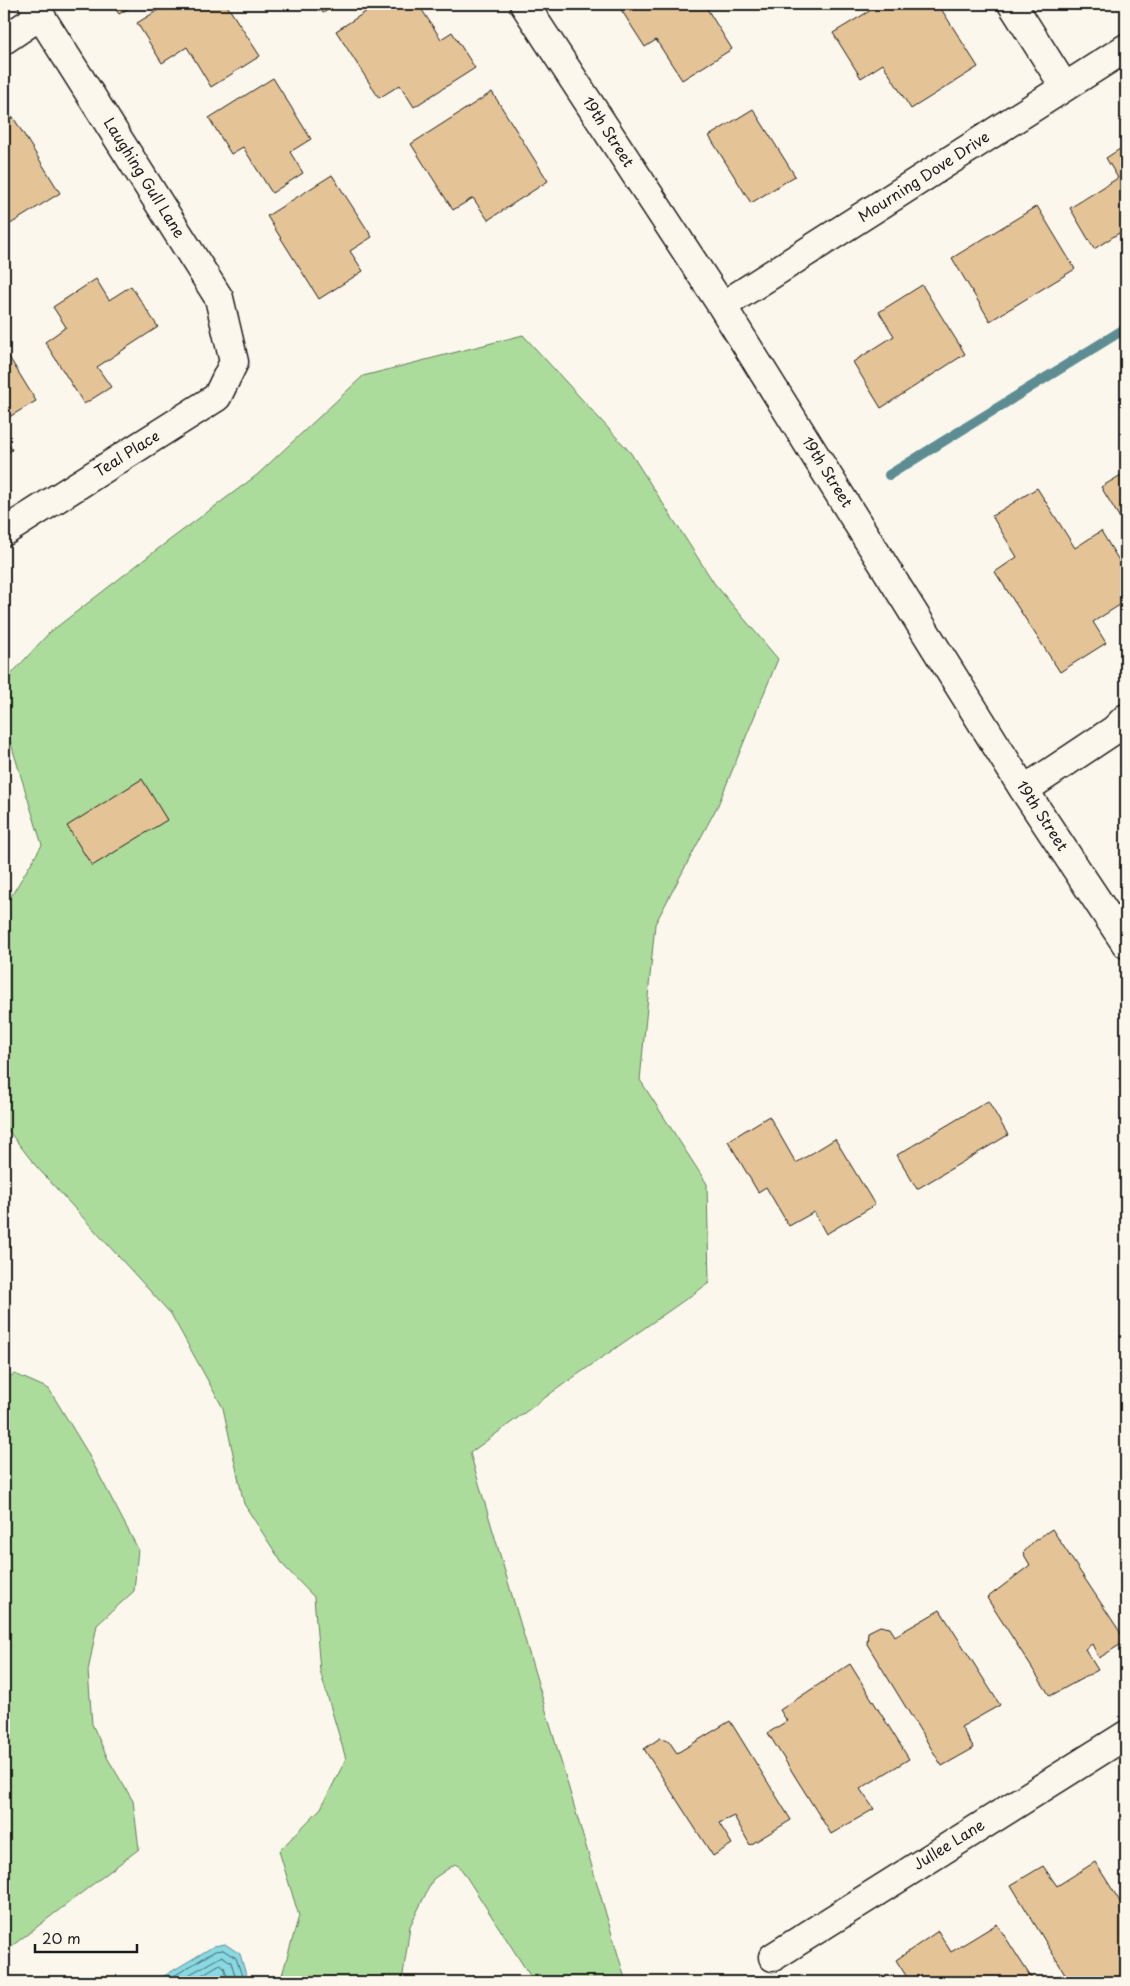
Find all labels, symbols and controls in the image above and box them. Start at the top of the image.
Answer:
street label: 19th Street [578,91,641,171]
street label: Laughing Gull Lane [99,112,192,242]
street label: Mourning Dove Drive [853,124,994,227]
street label: Teal Place [89,424,163,482]
street label: 19th Street [797,431,859,511]
street label: 19th Street [1012,775,1075,855]
street label: Jullee Lane [908,1813,988,1875]
scale bar [35,1921,138,1953]
text: 20 m [42,1926,81,1949]

